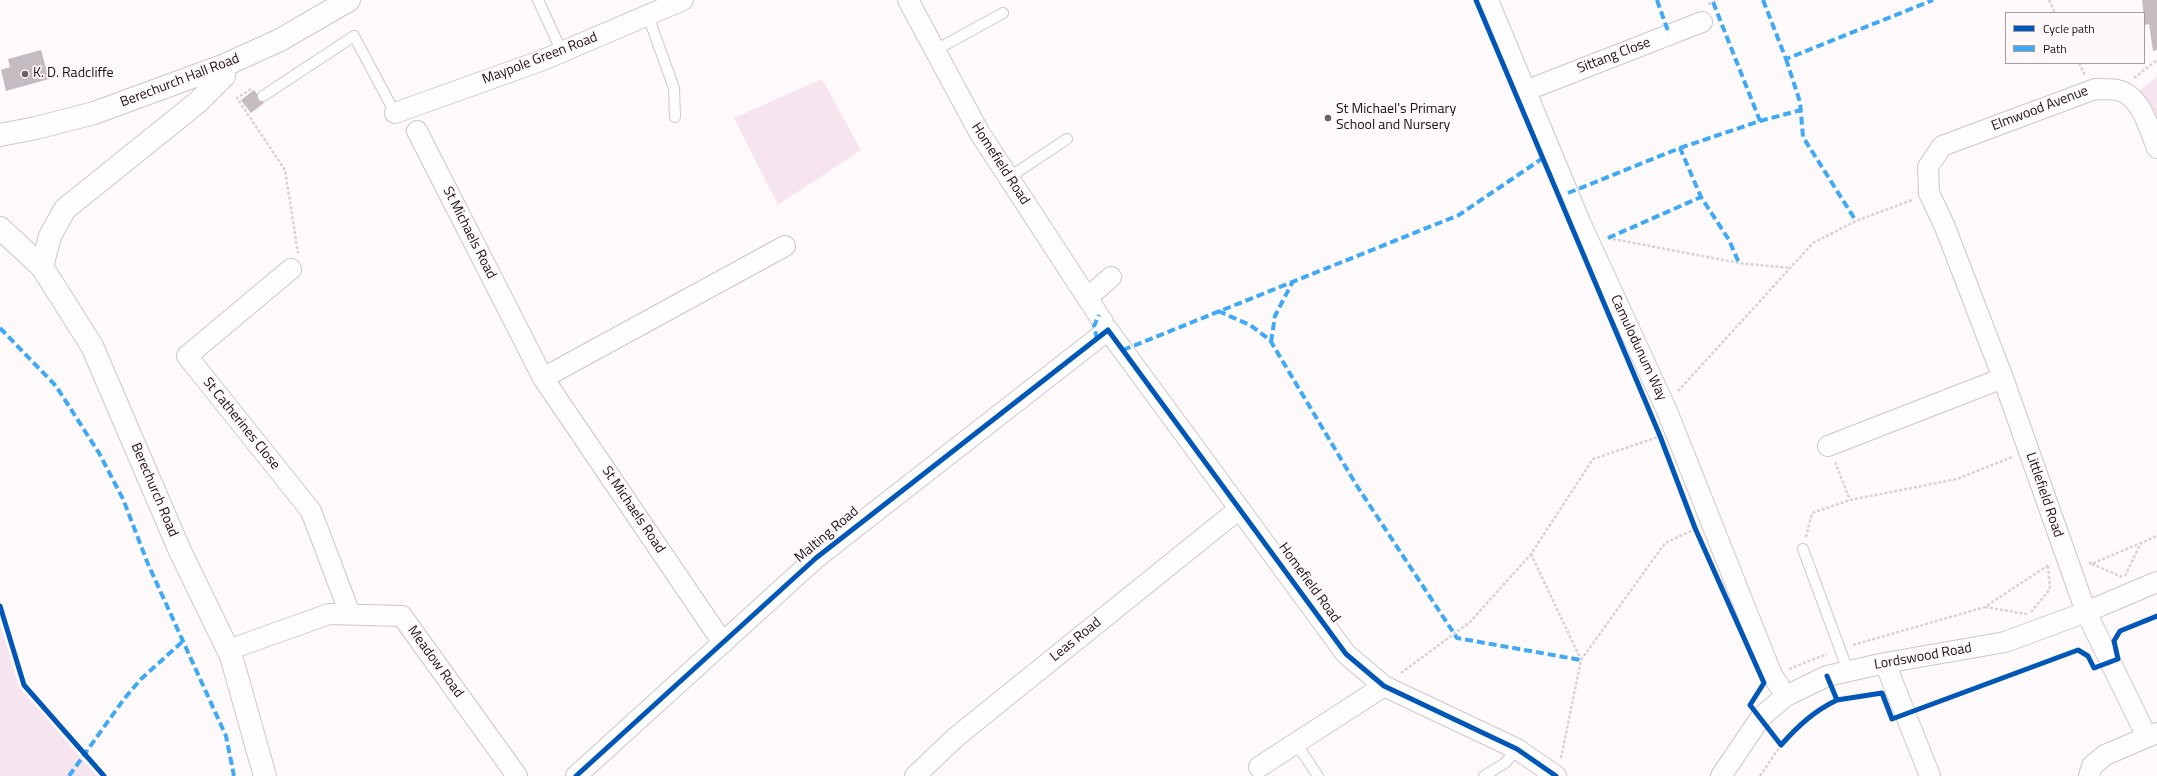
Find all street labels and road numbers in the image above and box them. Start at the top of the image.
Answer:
street label: Maypole Green Road [480,29,600,89]
street label: Sittang Close [1575,34,1653,78]
street label: Berechurch Hall Road [118,51,242,111]
street label: Elmwood Avenue [1989,83,2091,135]
street label: Homefield Road [967,120,1033,208]
street label: St Michaels Road [439,184,499,282]
street label: Camulodunum Way [1606,292,1670,404]
street label: St Catherines Close [199,375,283,473]
street label: Berechurch Road [127,441,181,539]
street label: Littlefield Road [2022,450,2066,540]
street label: St Michaels Road [598,463,668,557]
street label: Malting Road [792,503,862,567]
street label: Homefield Road [1274,540,1344,626]
street label: Leas Road [1047,614,1105,666]
street label: Meadow Road [403,623,467,701]
street label: Lordswood Road [1873,640,1973,674]

